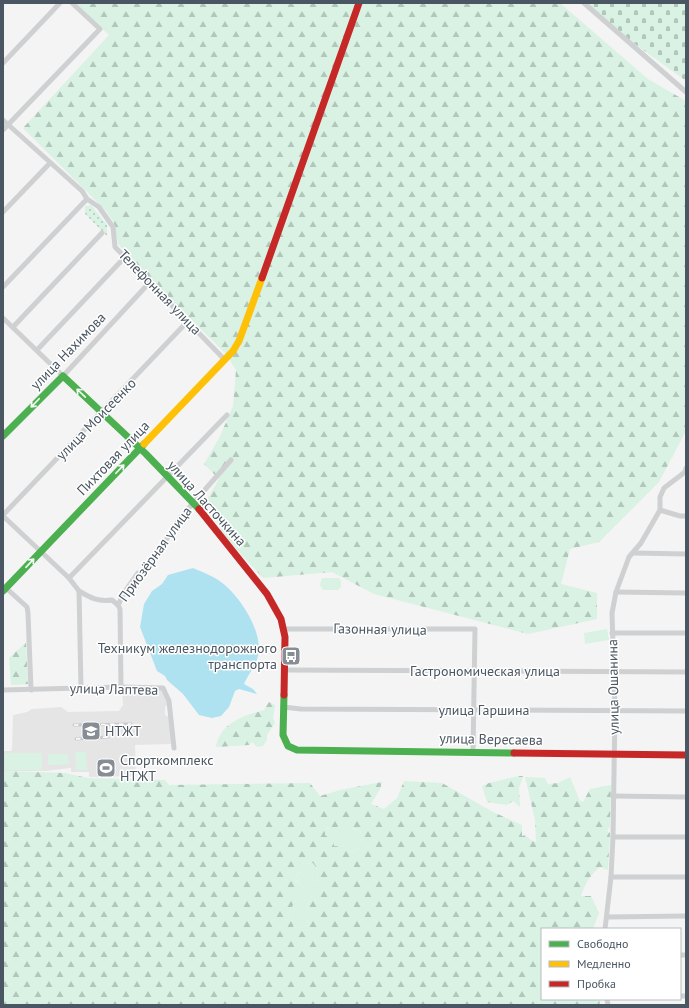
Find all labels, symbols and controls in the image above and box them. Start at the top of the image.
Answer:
street label: Телефонная улица [115,246,205,339]
street label: улица Нахимова [26,308,110,394]
street label: улица Моисеенко [52,374,140,464]
one-way arrow [76,388,86,398]
one-way arrow [30,399,40,408]
street label: Пихтовая улица [73,417,153,499]
street label: улица Ласточкина [164,456,250,550]
one-way arrow [115,464,125,474]
street label: Приозёрная улица [114,503,196,605]
one-way arrow [25,558,35,568]
street label: Газонная улица [333,619,427,639]
place label: Техникум железнодорожного транспорта [98,639,277,673]
street label: улица Ошанина [603,639,623,735]
bus stop icon: Техникум железнодорожного транспорта [280,645,302,667]
street label: Гастрономическая улица [410,662,560,680]
street label: улица Лаптева [69,679,159,699]
street label: улица Гаршина [439,701,530,719]
school or university icon: НТЖТ [80,720,102,742]
place label: НТЖТ [105,722,141,740]
street label: улица Вересаева [439,729,543,749]
place label: Спорткомплекс НТЖТ [120,751,213,785]
sports icon: Спорткомплекс НТЖТ [95,757,117,779]
legend [541,928,681,1000]
text: Свободно [577,936,628,951]
text: Медленно [577,956,631,971]
text: Пробка [577,976,616,991]

